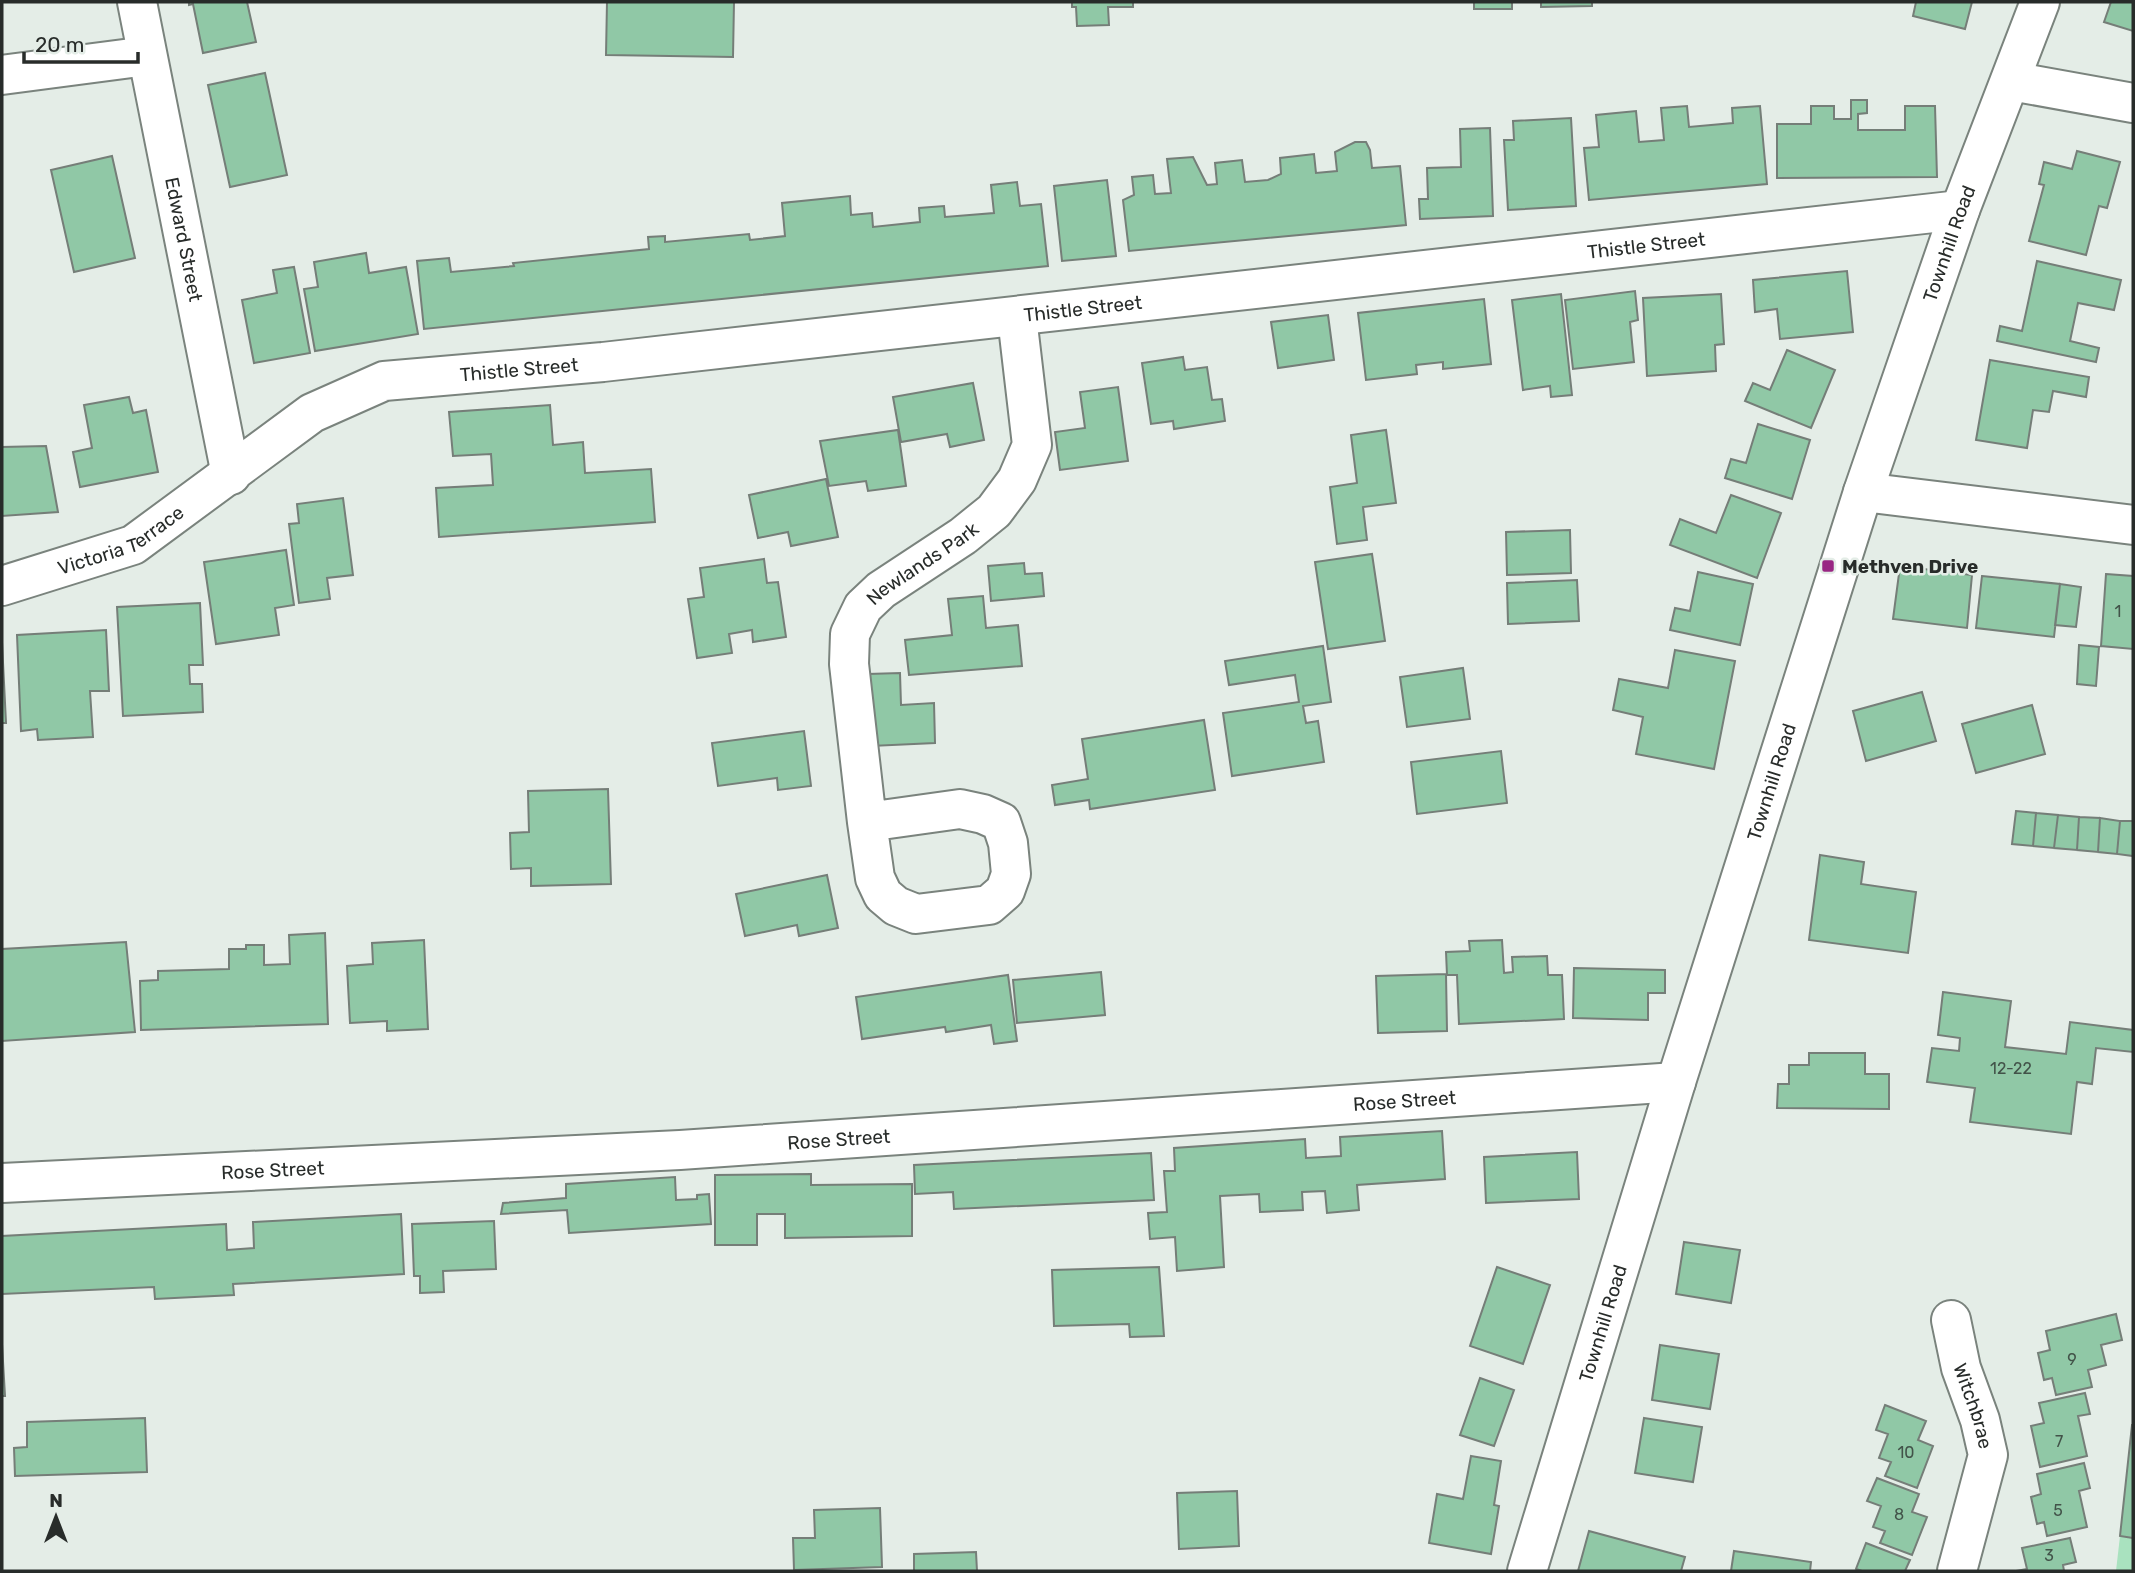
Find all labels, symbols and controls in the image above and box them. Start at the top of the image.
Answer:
scale bar [24,21,138,65]
text: 20 m [35,32,84,57]
street label: Edward Street [160,175,207,304]
street label: Townhill Road [1918,182,1980,305]
street label: Thistle Street [1586,228,1707,264]
street label: Thistle Street [1022,291,1144,327]
street label: Thistle Street [459,353,580,386]
street label: Victoria Terrace [55,501,188,580]
street label: Newlands Park [862,517,983,610]
place label: Methven Drive [1842,555,1978,578]
marker: Methven Drive [1820,558,1836,574]
house number: 1 [2115,602,2121,621]
street label: Townhill Road [1742,721,1801,844]
house number: 12-22 [1990,1059,2032,1078]
street label: Rose Street [1352,1086,1457,1116]
street label: Rose Street [787,1125,892,1155]
street label: Rose Street [221,1156,325,1184]
street label: Townhill Road [1574,1262,1632,1385]
house number: 9 [2067,1350,2077,1369]
street label: Witchbrae [1948,1360,1997,1451]
house number: 7 [2055,1432,2063,1451]
house number: 10 [1897,1443,1915,1462]
north arrow [21,1482,91,1552]
text: N [49,1489,63,1512]
house number: 5 [2053,1501,2063,1520]
house number: 8 [1894,1505,1904,1524]
house number: 3 [2044,1546,2054,1565]

